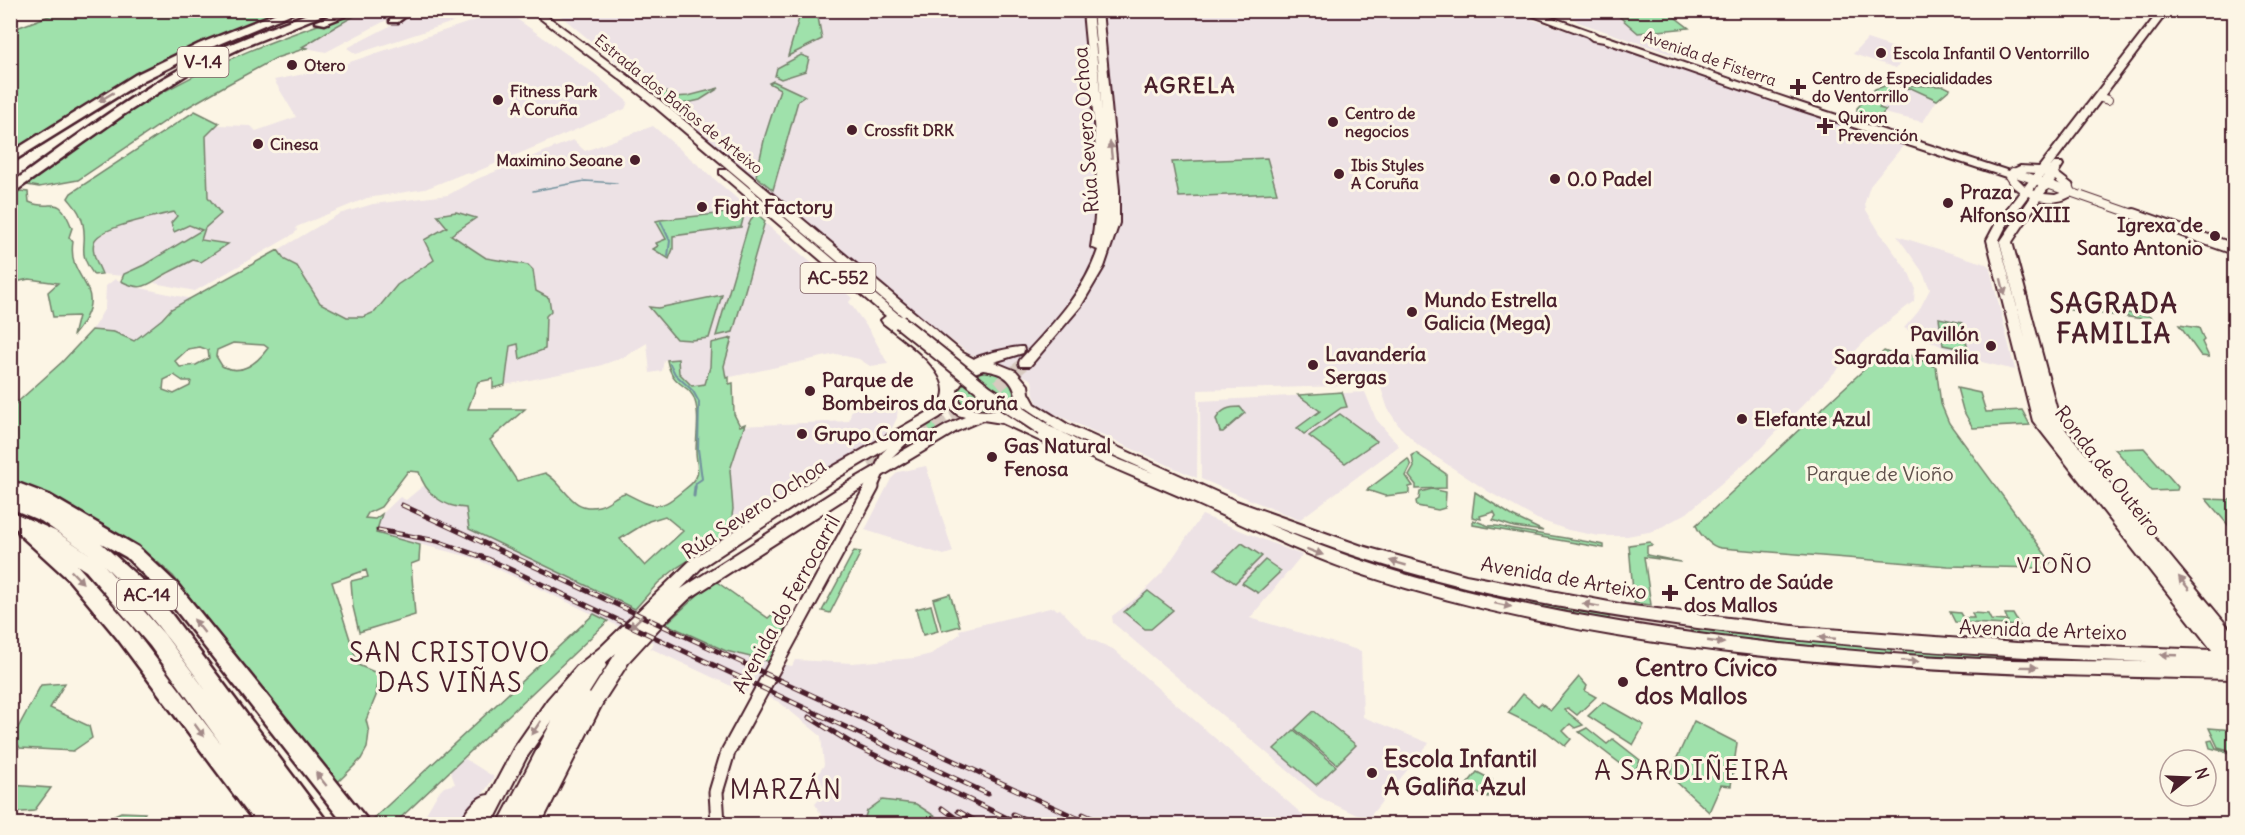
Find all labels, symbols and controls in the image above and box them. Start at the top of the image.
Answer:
street label: Avenida de Fisterra [1641,26,1779,90]
street label: Estrada dos Baños de Arteixo [591,30,767,178]
place label: Escola Infantil O Ventorrillo [1893,43,2089,63]
street label: Rúa Severo Ochoa [1067,46,1104,214]
marker: Escola Infantil O Ventorrillo [1874,46,1888,60]
road number: V-1.4 [178,47,228,77]
place label: Otero [304,55,346,75]
marker: Otero [285,58,299,72]
place label: Centro de Especialidades do Ventorrillo [1812,68,1992,106]
district label: AGRELA [1144,71,1236,99]
marker: Centro de Especialidades do Ventorrillo [1789,78,1807,96]
place label: Fitness Park A Coruña [510,81,597,119]
one-way arrow [98,91,114,102]
marker: Fitness Park A Coruña [491,93,505,107]
place label: Centro de negocios [1345,103,1416,142]
place label: Quiron Prevención [1838,107,1918,145]
marker: Centro de negocios [1326,115,1340,129]
marker: Quiron Prevención [1816,117,1834,135]
place label: Crossfit DRK [864,120,954,140]
marker: Crossfit DRK [845,123,859,137]
place label: Cinesa [270,134,318,154]
marker: Cinesa [251,137,265,151]
one-way arrow [1106,141,1115,160]
place label: Maximino Seoane [496,150,623,170]
marker: Maximino Seoane [628,153,642,167]
place label: Ibis Styles A Coruña [1351,155,1424,193]
place label: 0.0 Padel [1567,166,1652,191]
marker: Ibis Styles A Coruña [1332,167,1346,181]
marker: 0.0 Padel [1548,172,1562,186]
place label: Praza Alfonso XIII [1960,179,2070,227]
place label: Fight Factory [714,194,833,219]
marker: Praza Alfonso XIII [1941,196,1955,210]
marker: Fight Factory [695,200,709,214]
place label: Igrexa de Santo Antonio [2077,212,2203,260]
marker: Igrexa de Santo Antonio [2208,229,2222,243]
road number: AC-552 [800,263,876,293]
one-way arrow [1999,277,2009,296]
place label: Mundo Estrella Galicia (Mega) [1424,287,1558,335]
district label: SAGRADA FAMILIA [2050,287,2178,350]
marker: Mundo Estrella Galicia (Mega) [1405,305,1419,319]
place label: Pavillón Sagrada Familia [1834,321,1980,369]
marker: Pavillón Sagrada Familia [1984,339,1998,353]
place label: Lavandería Sergas [1325,341,1427,389]
marker: Lavandería Sergas [1306,358,1320,372]
place label: Parque de Bombeiros da Coruña [822,367,1019,415]
marker: Parque de Bombeiros da Coruña [803,384,817,398]
street label: Ronda de Outeiro [2050,400,2167,541]
place label: Elefante Azul [1754,406,1871,431]
marker: Elefante Azul [1735,412,1749,426]
place label: Grupo Comar [814,421,938,446]
marker: Grupo Comar [795,427,809,441]
place label: Gas Natural Fenosa [1004,433,1111,481]
marker: Gas Natural Fenosa [985,450,999,464]
street label: Rúa Severo Ochoa [677,453,830,564]
park label: Parque de Vioño [1806,461,1954,486]
street label: Avenida do Ferrocarril [726,510,845,697]
one-way arrow [1307,547,1325,557]
street label: Avenida de Arteixo [1479,551,1649,604]
district label: VIOÑO [2017,552,2093,579]
one-way arrow [1389,558,1407,567]
place label: Centro de Saúde dos Mallos [1684,569,1833,617]
one-way arrow [70,570,84,585]
one-way arrow [2178,575,2191,591]
road number: AC-14 [117,580,177,610]
marker: Centro de Saúde dos Mallos [1661,584,1679,602]
one-way arrow [1493,601,1512,610]
one-way arrow [1581,601,1600,610]
street label: Avenida de Arteixo [1959,614,2127,645]
one-way arrow [629,615,644,629]
one-way arrow [193,619,205,635]
one-way arrow [1818,633,1837,643]
district label: SAN CRISTOVO DAS VIÑAS [349,636,551,699]
one-way arrow [1706,637,1725,646]
one-way arrow [2159,651,2178,660]
place label: Centro Cívico dos Mallos [1635,652,1777,710]
one-way arrow [1900,656,1919,666]
one-way arrow [2020,662,2039,671]
marker: Centro Cívico dos Mallos [1616,675,1630,689]
one-way arrow [531,720,542,736]
one-way arrow [192,722,204,737]
place label: Escola Infantil A Galiña Azul [1384,743,1537,801]
north arrow [2158,748,2218,808]
district label: A SARDIÑEIRA [1594,754,1790,787]
text: N [2191,765,2213,782]
marker: Escola Infantil A Galiña Azul [1365,766,1379,780]
one-way arrow [315,771,327,786]
district label: MARZÁN [730,772,842,806]

